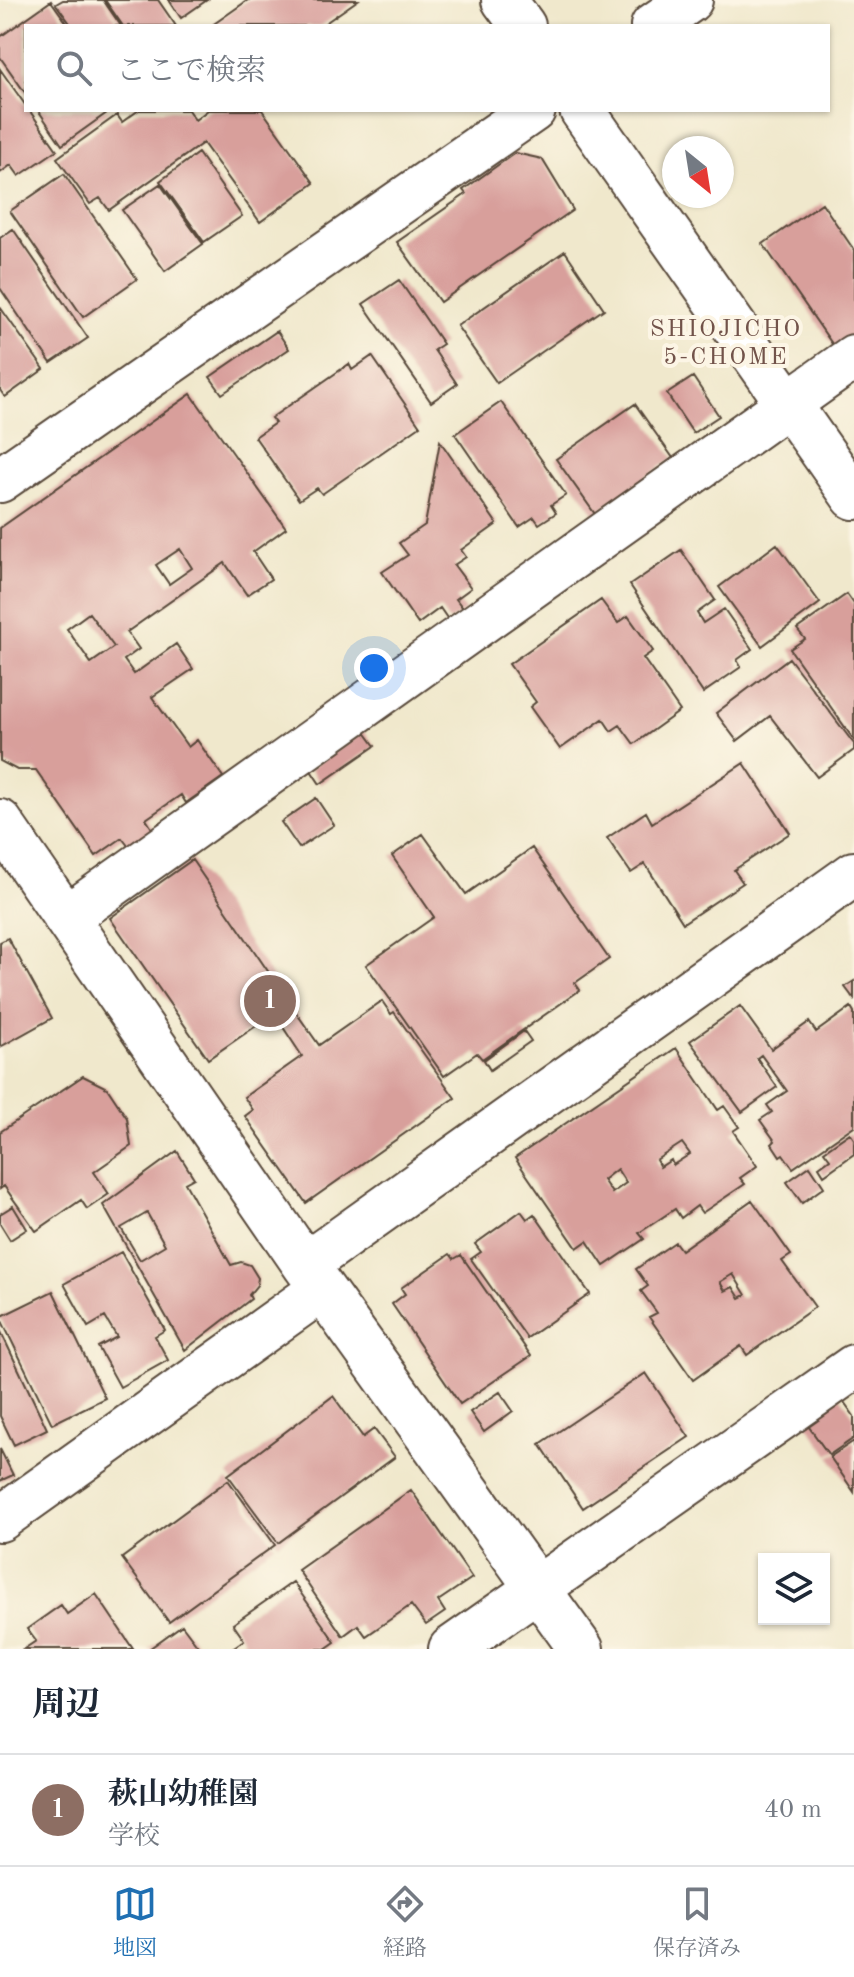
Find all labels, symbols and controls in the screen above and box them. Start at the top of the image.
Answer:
search box [24,24,830,112]
icon: search [52,46,96,90]
text: ここで検索 [116,57,266,87]
north arrow [662,136,734,208]
district label: SHIOJICHO 5-CHOME [650,318,802,370]
your location [354,648,394,688]
pin: 1 [244,971,296,1031]
map controls [758,1553,830,1625]
button: layers [758,1553,830,1625]
text: 周辺 [32,1689,100,1723]
text: 萩山幼稚園 [108,1780,258,1810]
text: 1 [50,1797,66,1823]
text: 40 m [764,1797,822,1823]
text: 学校 [108,1824,160,1850]
tab: 地図 [113,1882,157,1963]
tab: 経路 [383,1882,427,1963]
tab: 保存済み [653,1882,741,1963]

